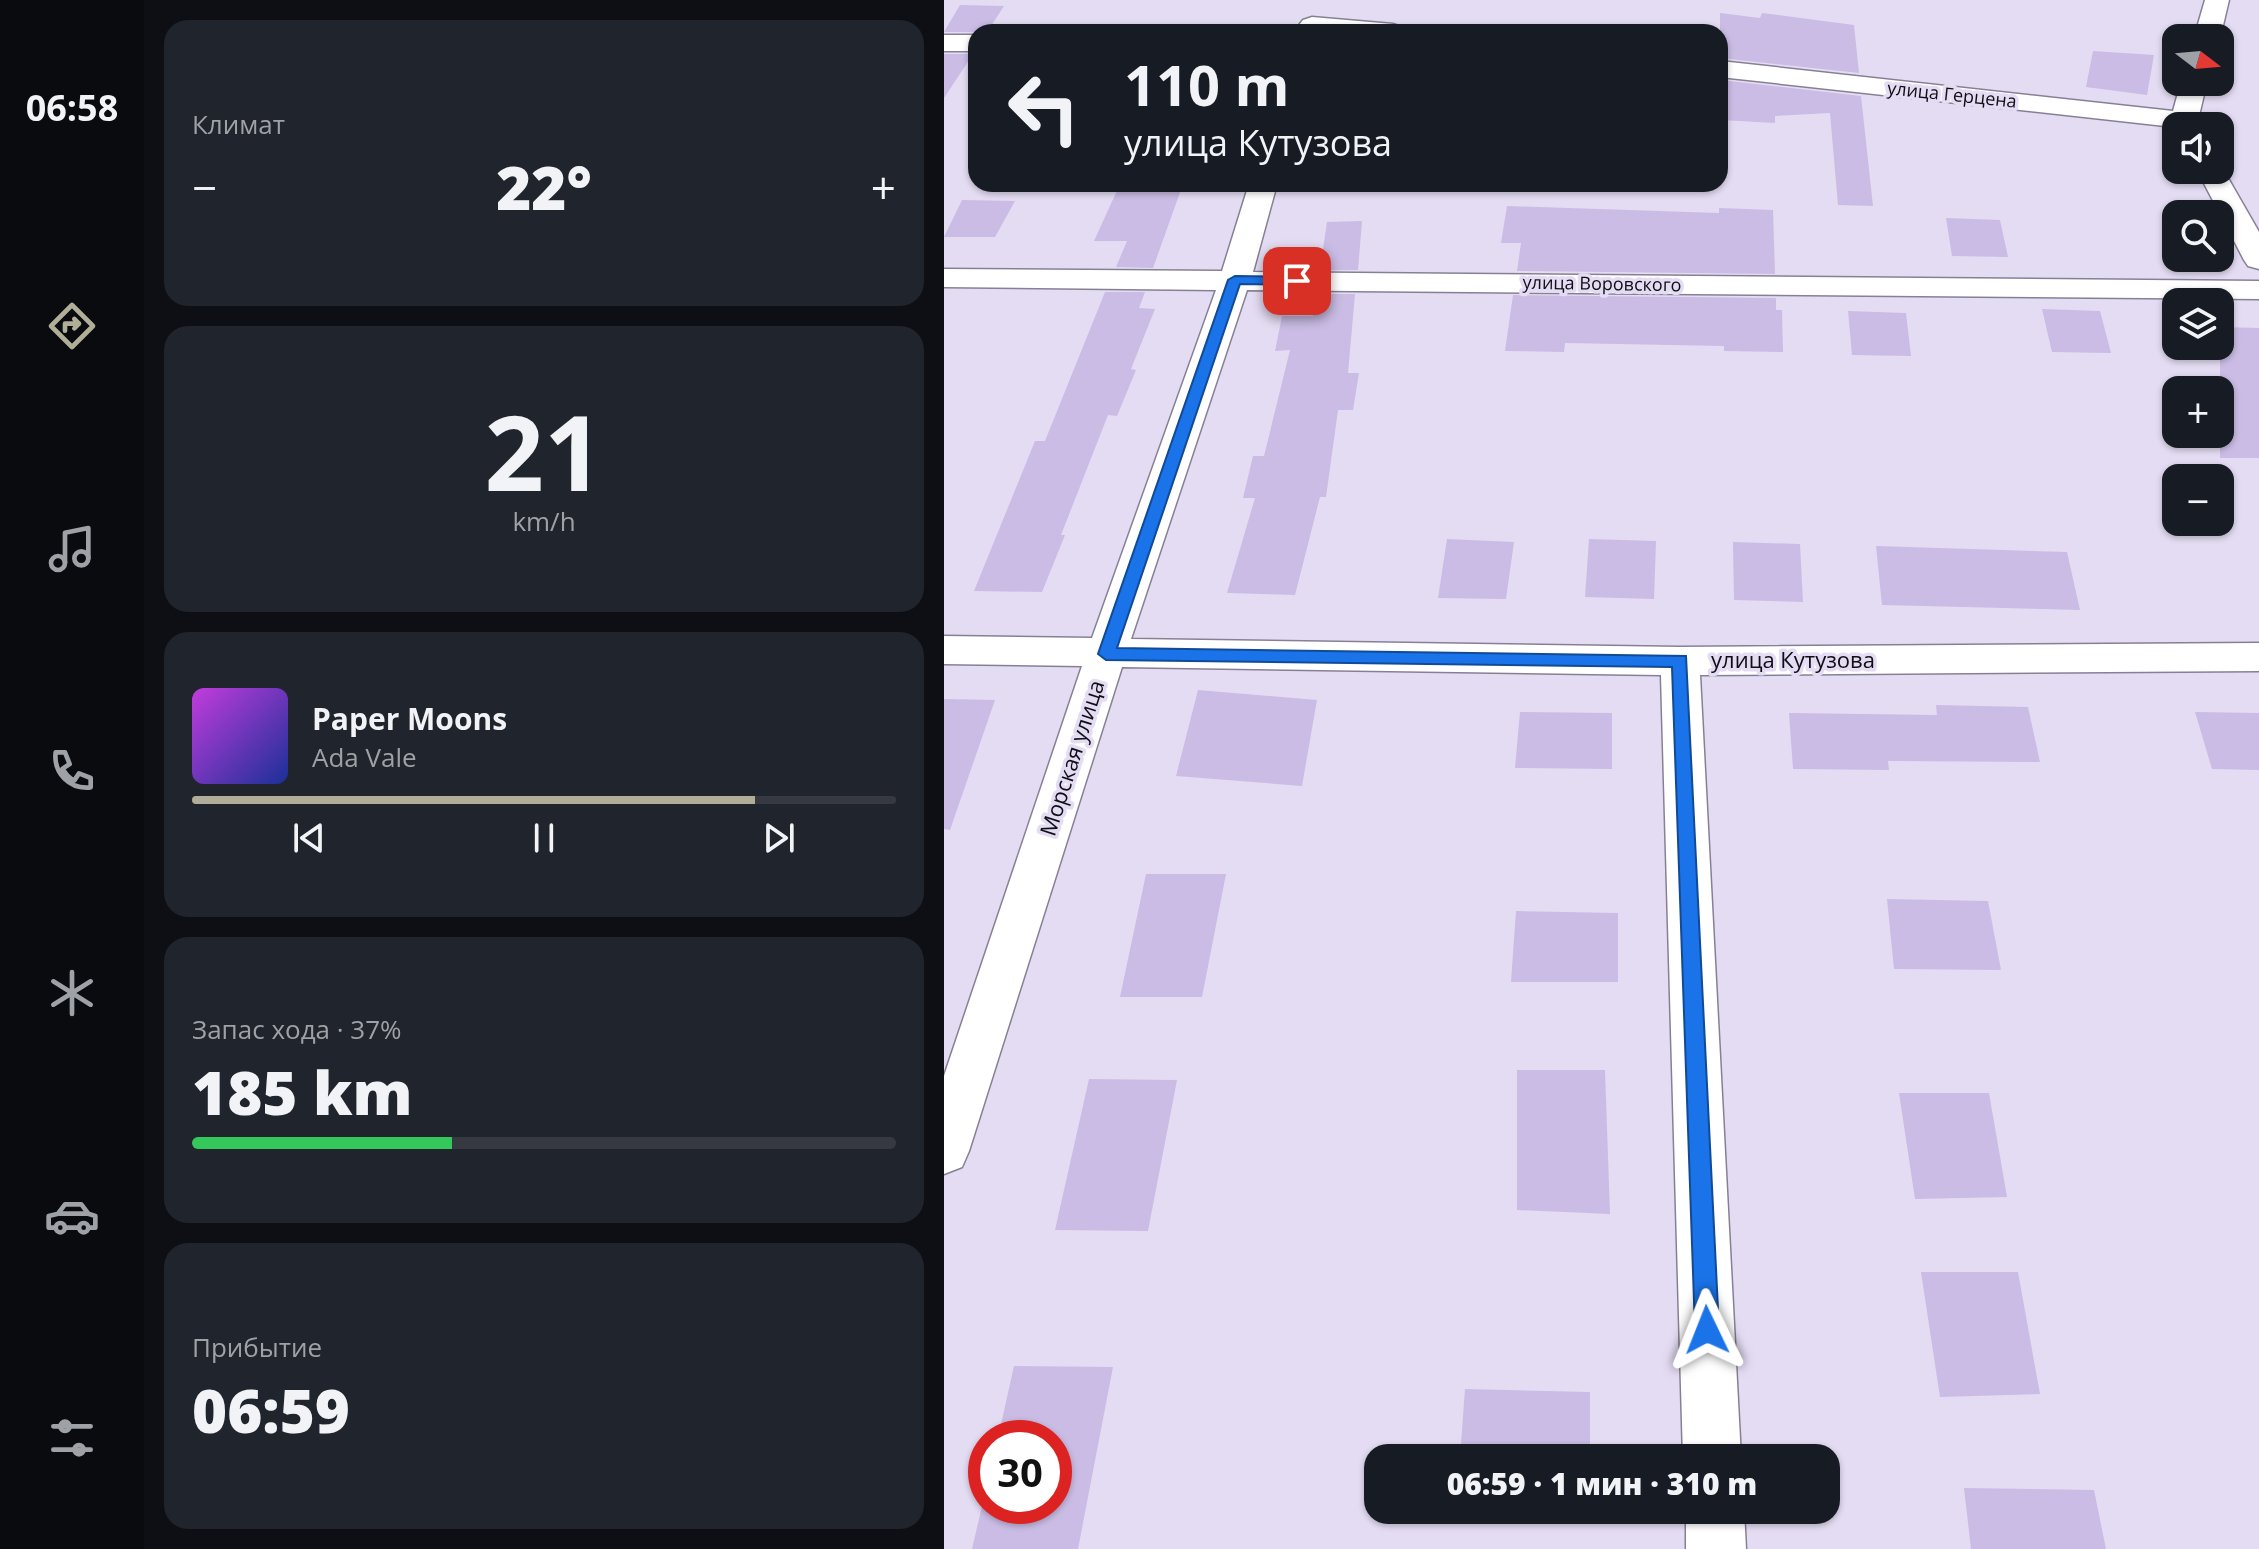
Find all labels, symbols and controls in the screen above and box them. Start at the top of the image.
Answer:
north arrow [2162,24,2234,96]
map controls [2162,24,2234,536]
text: 110 m [1124,46,1290,122]
icon: left [992,56,1096,160]
street label: улица Герцена [1886,75,2018,113]
text: 06:58 [26,83,118,132]
text: Климат [192,106,285,142]
button: sound [2162,112,2234,184]
text: улица Кутузова [1124,118,1392,167]
text: 22° [496,146,592,228]
text: − [192,157,217,217]
text: + [871,157,896,217]
button: search [2162,200,2234,272]
pin [1263,247,1331,315]
icon: arrive [1275,259,1319,303]
street label: улица Воровского [1522,270,1682,296]
button: layers [2162,288,2234,360]
icon: directions [44,298,100,354]
button: + [2162,376,2234,448]
text: 21 [485,380,603,521]
button: − [2162,464,2234,536]
text: km/h [512,503,576,539]
icon: music [44,521,100,577]
street label: улица Кутузова [1711,644,1875,674]
street label: Морская улица [1032,676,1110,839]
text: Paper Moons [312,698,507,739]
text: Ada Vale [312,739,417,775]
icon: phone [44,743,100,799]
icon: previous [287,816,331,860]
icon: pause [522,816,566,860]
icon: next [757,816,801,860]
icon: climate [44,965,100,1021]
text: Запас хода · 37% [192,1011,402,1047]
text: 185 km [192,1051,413,1133]
icon: car [44,1188,100,1244]
position arrow [1665,1288,1749,1372]
text: Прибытие [192,1329,322,1365]
text: 06:59 [192,1369,350,1451]
icon: filters [44,1410,100,1466]
speed limit sign: 30 [968,1420,1072,1524]
text: 06:59 · 1 мин · 310 m [1447,1463,1757,1504]

